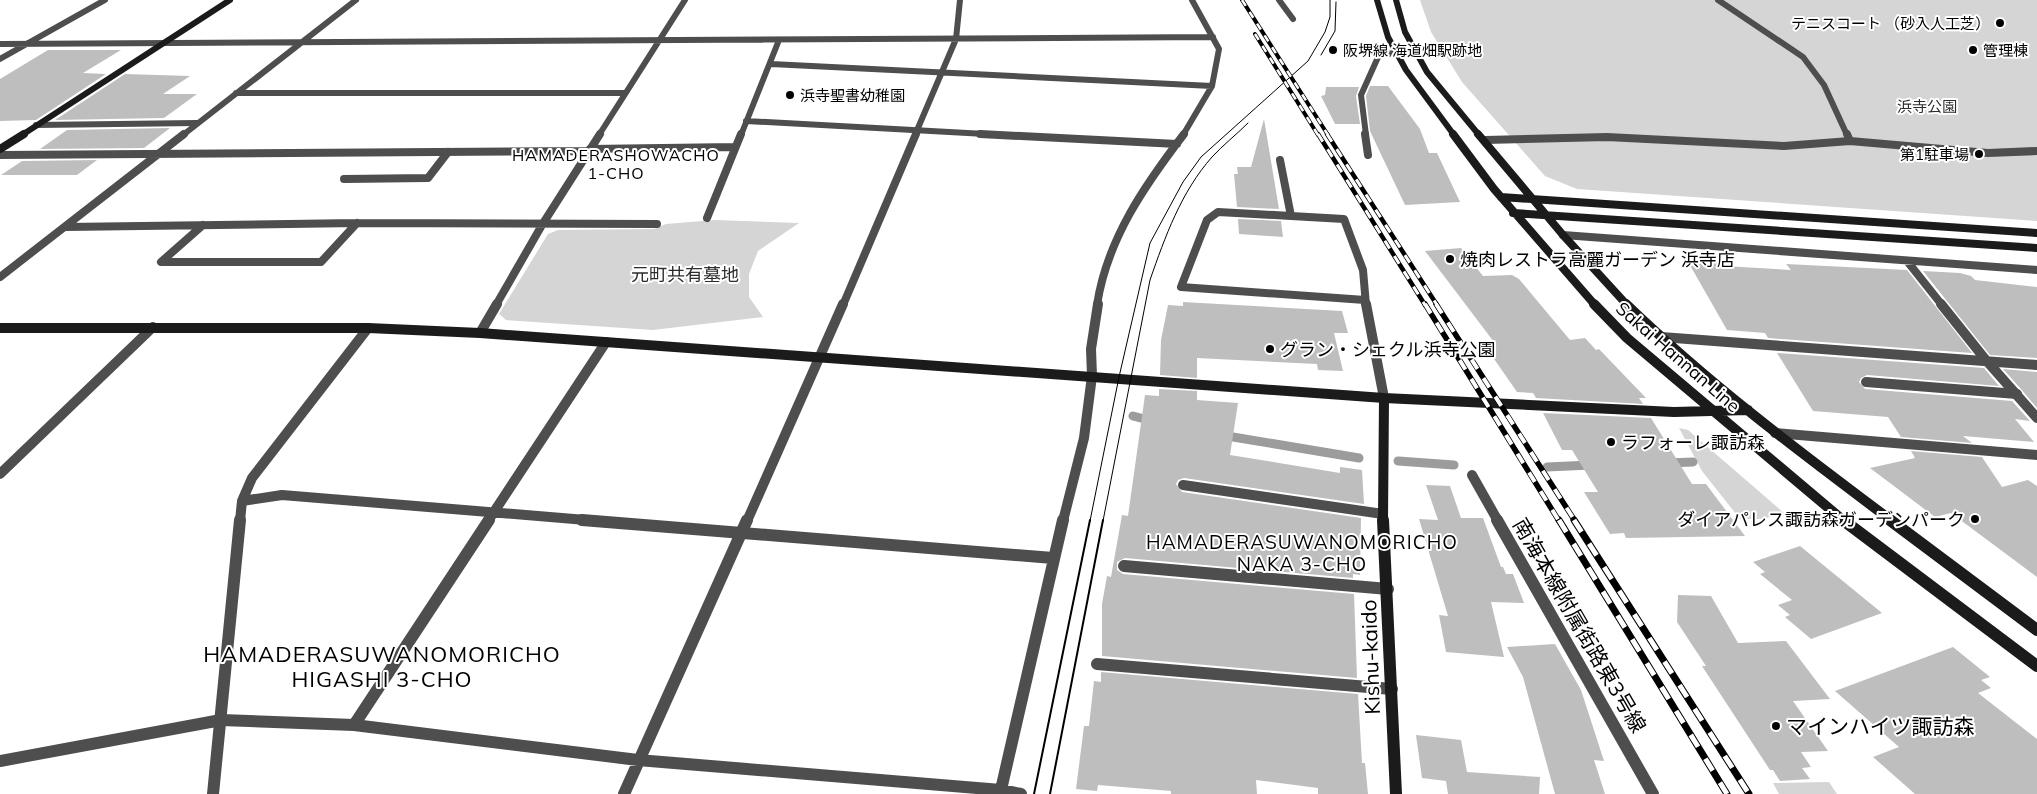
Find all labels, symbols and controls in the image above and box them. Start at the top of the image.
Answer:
place label: テニスコート （砂入人工芝） [1791,14,1990,33]
marker: テニスコート （砂入人工芝） [1994,17,2006,29]
place label: 阪堺線 海道畑駅跡地 [1343,41,1482,60]
place label: 管理棟 [1983,41,2028,60]
marker: 阪堺線 海道畑駅跡地 [1327,44,1339,56]
marker: 管理棟 [1967,44,1979,56]
place label: 浜寺聖書幼稚園 [800,86,905,105]
marker: 浜寺聖書幼稚園 [784,89,796,101]
park label: 浜寺公園 [1897,97,1957,116]
district label: HAMADERASHOWACHO 1-CHO [512,145,720,183]
place label: 第1駐車場 [1900,145,1969,164]
marker: 第1駐車場 [1973,148,1985,160]
place label: 焼肉レストラ高麗ガーデン 浜寺店 [1460,248,1735,271]
marker: 焼肉レストラ高麗ガーデン 浜寺店 [1444,253,1456,265]
park label: 元町共有墓地 [631,263,739,286]
street label: Sakai Hannan Line [1611,297,1745,417]
place label: グラン・シェクル浜寺公園 [1280,338,1495,361]
marker: グラン・シェクル浜寺公園 [1264,343,1276,355]
place label: ラフォーレ諏訪森 [1621,431,1765,454]
marker: ラフォーレ諏訪森 [1605,436,1617,448]
place label: ダイアパレス諏訪森ガーデンパーク [1677,508,1965,531]
street label: 南海本線附属街路東3号線 [1508,513,1652,737]
marker: ダイアパレス諏訪森ガーデンパーク [1969,513,1981,525]
district label: HAMADERASUWANOMORICHO NAKA 3-CHO [1146,530,1458,576]
street label: Kishu-kaido [1355,599,1385,715]
district label: HAMADERASUWANOMORICHO HIGASHI 3-CHO [203,640,561,693]
place label: マインハイツ諏訪森 [1786,713,1975,739]
marker: マインハイツ諏訪森 [1770,720,1782,732]

